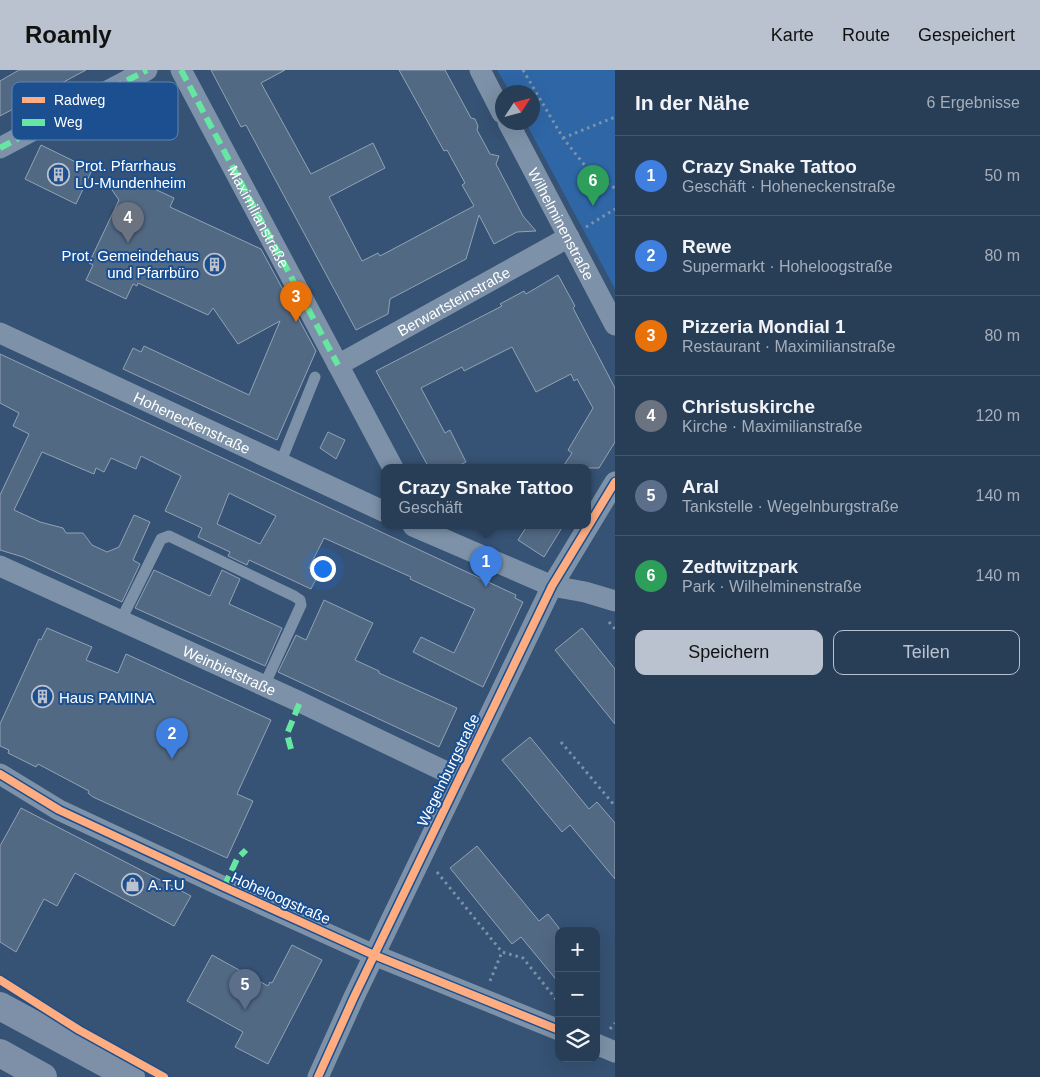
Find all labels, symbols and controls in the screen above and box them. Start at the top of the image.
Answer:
text: Roamly [25,21,112,48]
text: Karte [771,25,814,45]
text: Route [842,25,890,45]
text: Gespeichert [918,25,1015,45]
legend [12,82,178,140]
north arrow [495,85,540,130]
text: In der Nähe [635,91,749,114]
text: Radweg [54,92,105,108]
text: 6 Ergebnisse [927,94,1020,111]
text: Weg [54,114,83,130]
text: Crazy Snake Tattoo [682,156,857,177]
place label: Prot. Pfarrhaus LU-Mundenheim [75,157,186,191]
building icon: Prot. Pfarrhaus LU-Mundenheim [47,162,71,186]
street label: Maximilianstraße [225,162,293,271]
street label: Wilhelminenstraße [525,165,598,283]
pin: 6 [577,165,609,206]
text: 1 [647,167,655,184]
text: 50 m [984,167,1020,184]
text: Geschäft · Hoheneckenstraße [682,178,895,195]
pin: 4 [112,202,144,243]
text: Rewe [682,236,732,257]
place label: Prot. Gemeindehaus und Pfarrbüro [61,247,199,281]
text: 2 [647,247,655,264]
text: 80 m [984,247,1020,264]
building icon: Prot. Gemeindehaus und Pfarrbüro [203,252,227,276]
text: Supermarkt · Hoheloogstraße [682,258,893,275]
street label: Berwartsteinstraße [394,263,513,339]
pin: 3 [280,281,312,322]
text: Pizzeria Mondial 1 [682,316,846,337]
text: 3 [647,327,655,344]
text: 80 m [984,327,1020,344]
text: Restaurant · Maximilianstraße [682,338,895,355]
street label: Hoheneckenstraße [131,388,253,457]
text: Christuskirche [682,396,815,417]
text: 4 [647,407,655,424]
text: 120 m [976,407,1020,424]
text: Kirche · Maximilianstraße [682,418,862,435]
popup [381,464,591,529]
text: Aral [682,476,719,497]
text: Crazy Snake Tattoo [399,477,573,498]
text: 5 [647,487,655,504]
text: 140 m [976,487,1020,504]
text: Tankstelle · Wegelnburgstraße [682,498,899,515]
text: Geschäft [399,499,463,516]
pin: 1 [470,546,502,587]
your location [310,556,336,582]
text: Zedtwitzpark [682,556,798,577]
text: 6 [647,567,655,584]
text: 140 m [976,567,1020,584]
text: Park · Wilhelminenstraße [682,578,862,595]
button: Speichern [635,630,823,675]
button: Teilen [833,630,1020,675]
street label: Weinbietstraße [180,642,279,699]
building icon: Haus PAMINA [31,685,55,709]
place label: Haus PAMINA [59,689,155,706]
street label: Wegelnburgstraße [413,711,483,829]
pin: 2 [156,718,188,759]
street label: Hoheloogstraße [229,869,333,927]
shop icon: A.T.U [120,872,144,896]
place label: A.T.U [148,876,185,893]
map controls [555,927,600,1062]
button: + [555,927,600,972]
pin: 5 [229,969,261,1010]
button: − [555,972,600,1017]
button: layers [555,1017,600,1062]

